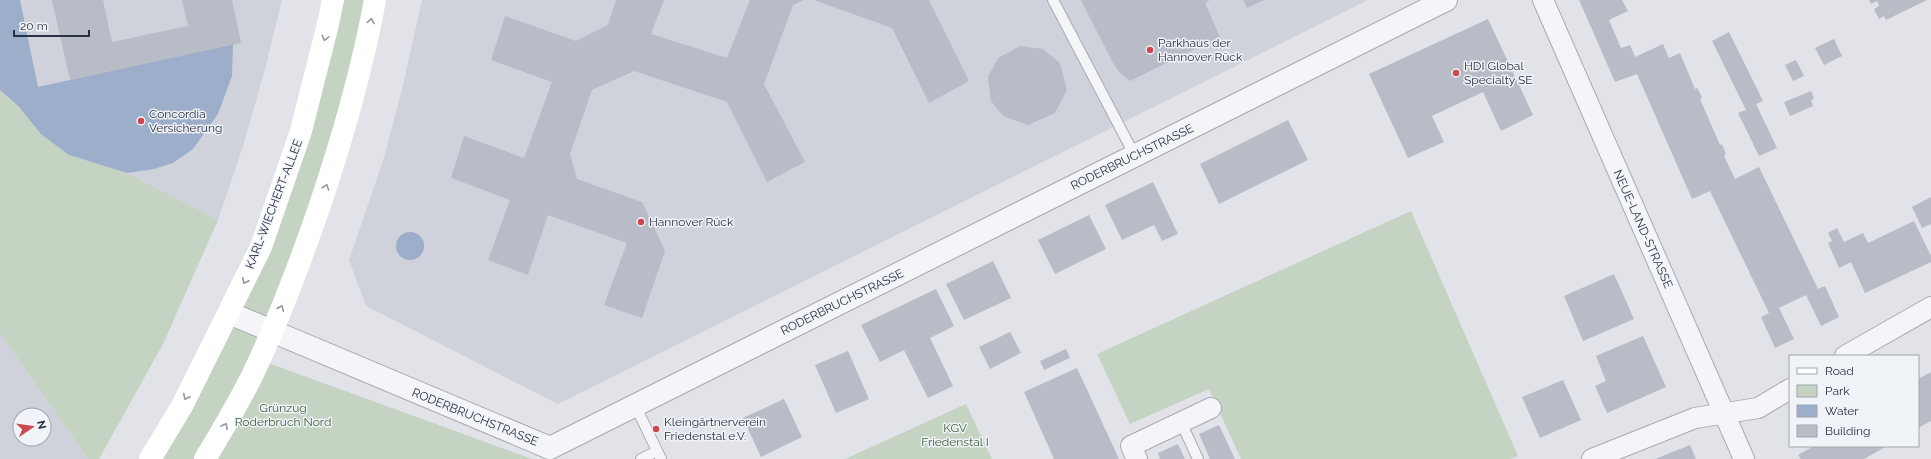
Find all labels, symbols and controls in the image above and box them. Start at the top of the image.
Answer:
scale bar [14,12,89,38]
one-way arrow [366,18,375,24]
text: 20 m [20,19,48,33]
one-way arrow [321,35,329,41]
place label: Parkhaus der Hannover Rück [1158,36,1243,64]
marker: Parkhaus der Hannover Rück [1145,45,1155,55]
place label: HDI Global Specialty SE [1464,59,1533,87]
marker: HDI Global Specialty SE [1451,68,1461,78]
place label: Concordia Versicherung [149,107,222,135]
marker: Concordia Versicherung [136,116,146,126]
street label: RODERBRUCHSTRASSE [1068,121,1196,193]
street label: KARL-WIECHERT-ALLEE [243,137,305,271]
street label: NEUE-LAND-STRASSE [1611,168,1675,290]
one-way arrow [322,183,330,190]
place label: Hannover Rück [649,215,734,229]
marker: Hannover Rück [636,217,646,227]
street label: RODERBRUCHSTRASSE [778,266,906,338]
one-way arrow [242,276,250,284]
one-way arrow [276,305,284,313]
legend [1789,355,1919,447]
text: Road [1825,364,1854,378]
text: Park [1825,384,1850,398]
street label: RODERBRUCHSTRASSE [410,385,540,449]
one-way arrow [183,393,191,400]
park label: Grünzug Roderbruch Nord [235,401,331,429]
text: Water [1825,404,1859,418]
north arrow [12,407,52,447]
place label: Kleingärtnerverein Friedenstal e.V. [664,415,766,443]
text: N [34,419,49,430]
park label: KGV Friedenstal I [921,421,989,449]
one-way arrow [220,422,227,430]
marker: Kleingärtnerverein Friedenstal e.V. [651,424,661,434]
text: Building [1825,424,1871,438]

